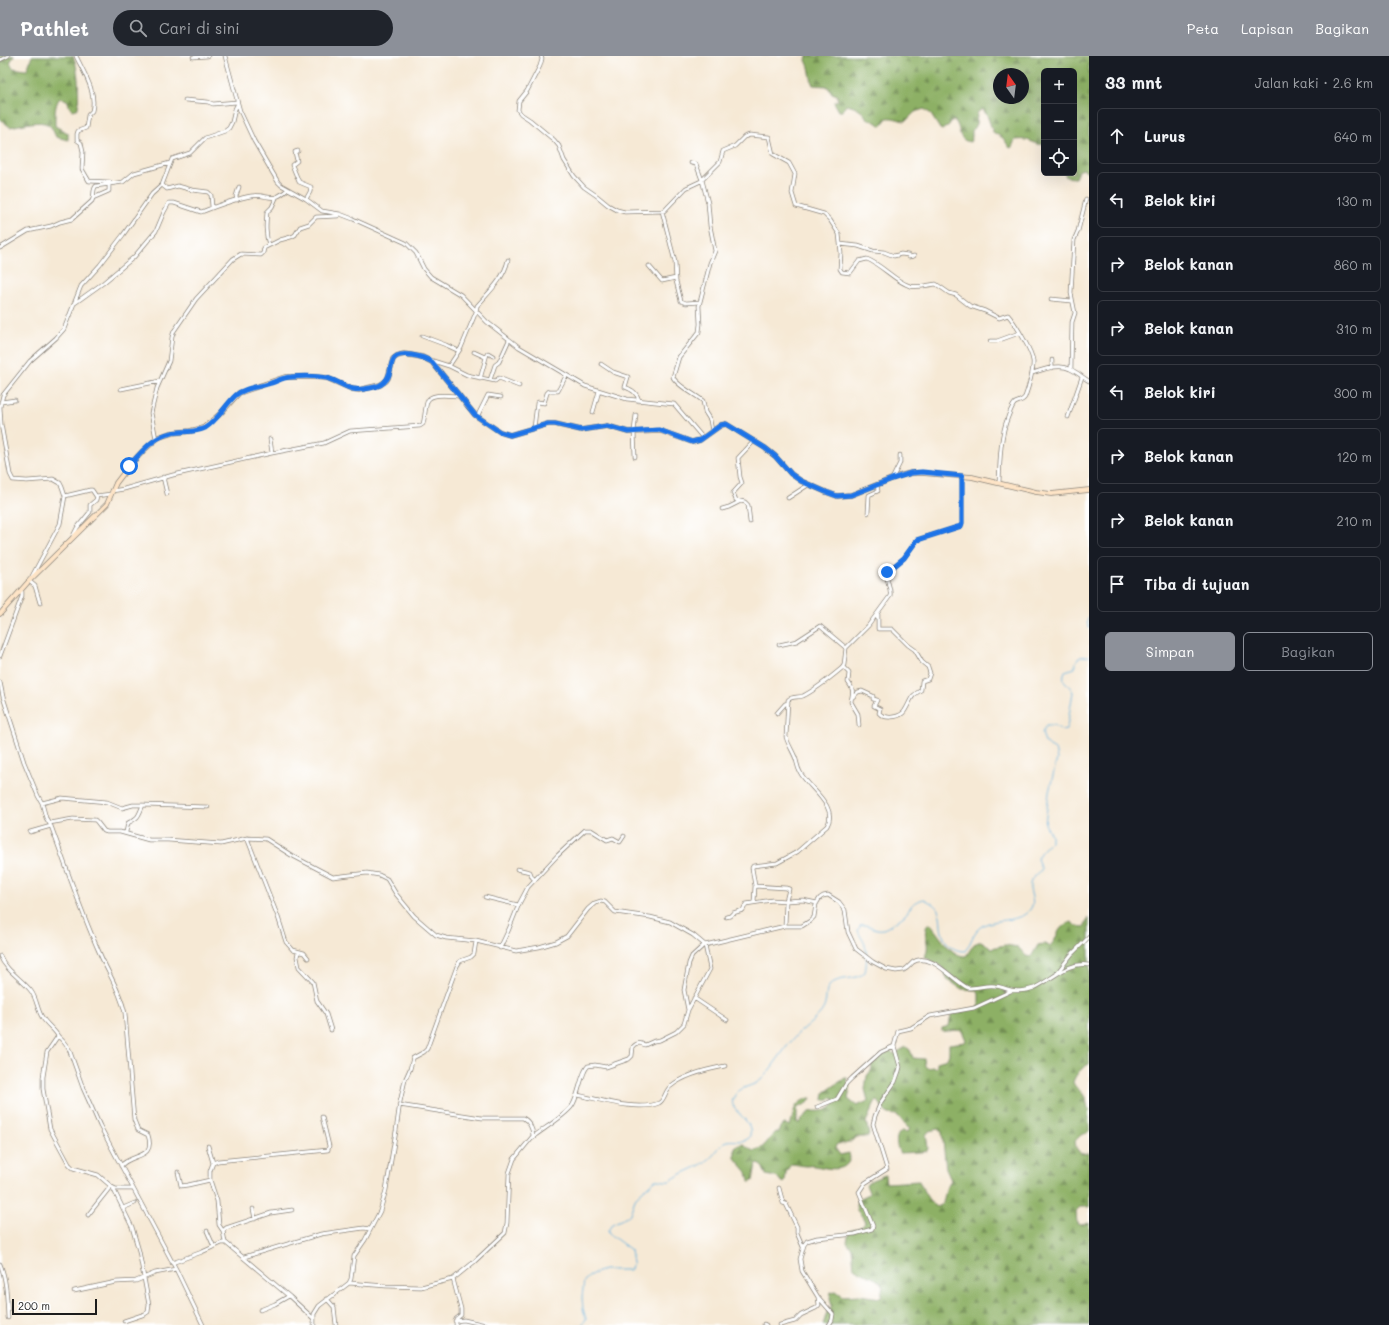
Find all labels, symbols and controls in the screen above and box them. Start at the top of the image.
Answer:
search box [113,10,393,46]
text: Pathlet [20,16,89,41]
icon: search [127,17,149,39]
text: Cari di sini [159,18,240,38]
text: Peta [1187,19,1219,38]
text: Lapisan [1241,19,1293,38]
text: Bagikan [1315,19,1369,38]
north arrow [993,68,1029,104]
map controls [1041,68,1077,176]
button: + [1041,68,1077,104]
text: 33 mnt [1105,71,1162,93]
text: Jalan kaki · 2.6 km [1255,74,1373,91]
button: − [1041,104,1077,140]
icon: ahead [1106,125,1128,147]
text: Lurus [1144,126,1185,146]
text: 640 m [1334,128,1372,145]
button: locate [1041,140,1077,176]
icon: left [1106,189,1128,211]
text: Belok kiri [1144,190,1216,210]
text: 130 m [1336,192,1372,209]
icon: right [1106,253,1128,275]
text: Belok kanan [1144,254,1233,274]
text: 860 m [1334,256,1372,273]
icon: right [1106,317,1128,339]
text: Belok kanan [1144,318,1233,338]
text: 310 m [1336,320,1372,337]
icon: left [1106,381,1128,403]
text: Belok kiri [1144,382,1216,402]
text: 300 m [1334,384,1372,401]
icon: right [1106,445,1128,467]
text: Belok kanan [1144,446,1233,466]
text: 120 m [1336,448,1372,465]
route start [120,457,138,475]
icon: right [1106,509,1128,531]
text: Belok kanan [1144,510,1233,530]
text: 210 m [1336,512,1372,529]
route end [878,563,896,581]
icon: arrive [1106,573,1128,595]
text: Tiba di tujuan [1144,574,1249,594]
button: Simpan [1105,632,1235,671]
button: Bagikan [1243,632,1373,671]
scale bar [12,1297,97,1316]
text: 200 m [18,1298,50,1313]

